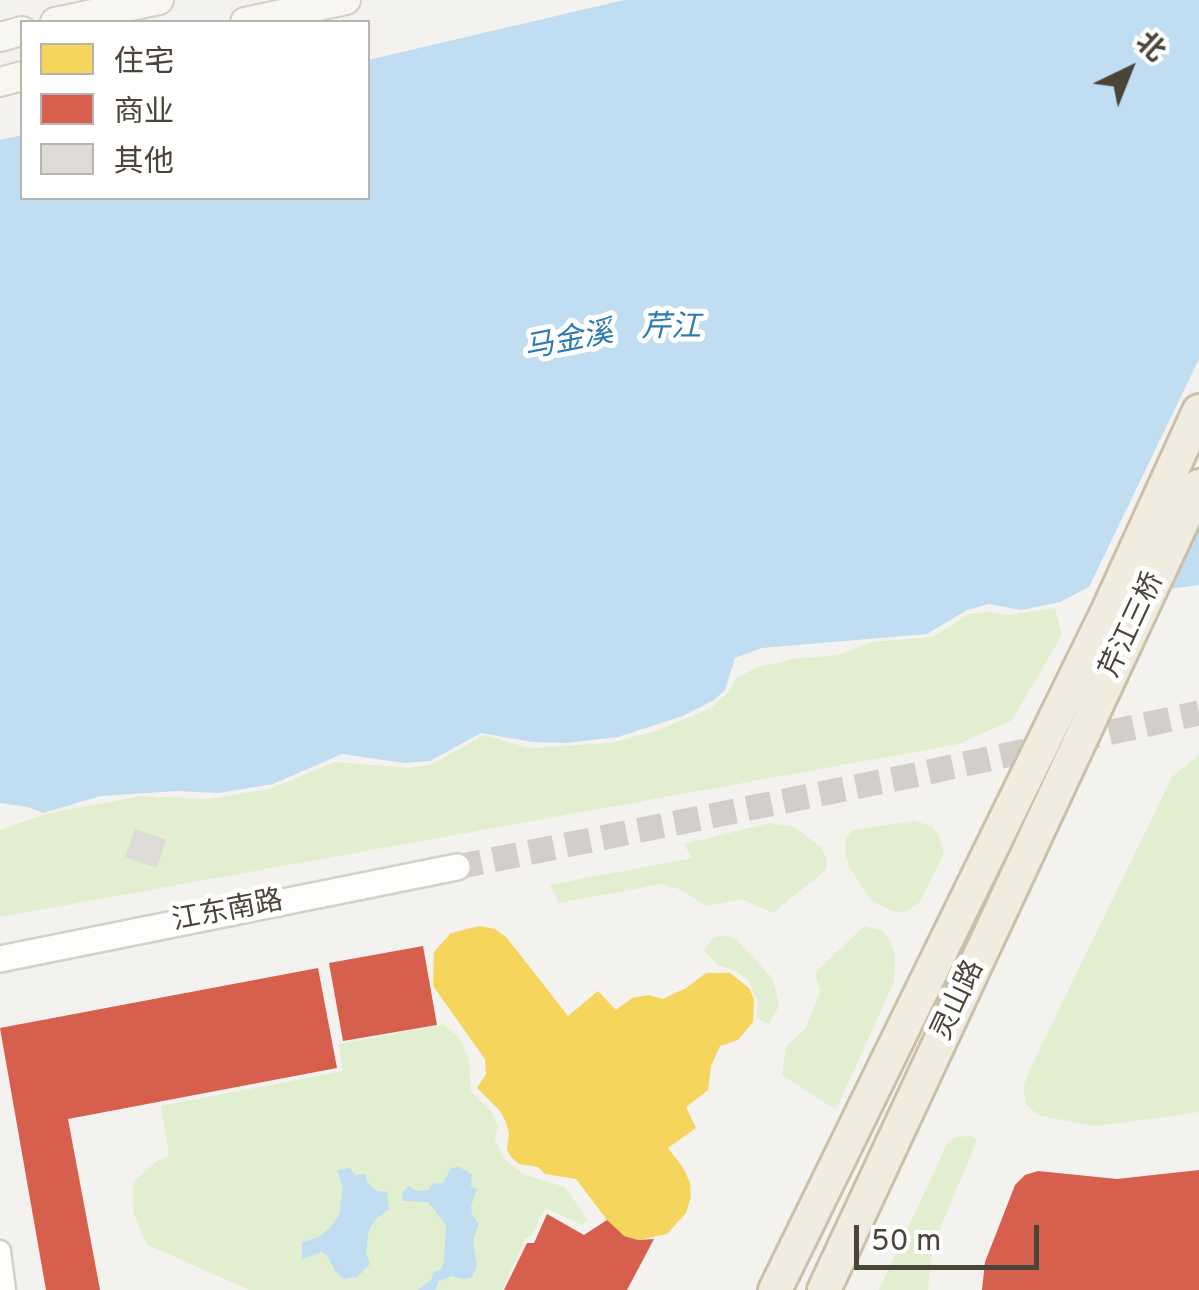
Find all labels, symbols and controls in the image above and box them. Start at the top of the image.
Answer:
legend [20,20,370,200]
north arrow [1079,20,1179,120]
text: 北 [1127,25,1172,71]
text: 住宅 [114,45,174,82]
text: 商业 [114,95,174,132]
text: 其他 [114,145,174,182]
water label: 芹江 [641,312,701,348]
water label: 马金溪 [521,317,617,369]
street label: 芹江三桥 [1095,568,1173,684]
street label: 江东南路 [170,886,286,940]
street label: 灵山路 [927,956,993,1046]
scale bar [859,1205,1044,1267]
text: 50 m [871,1224,941,1261]

